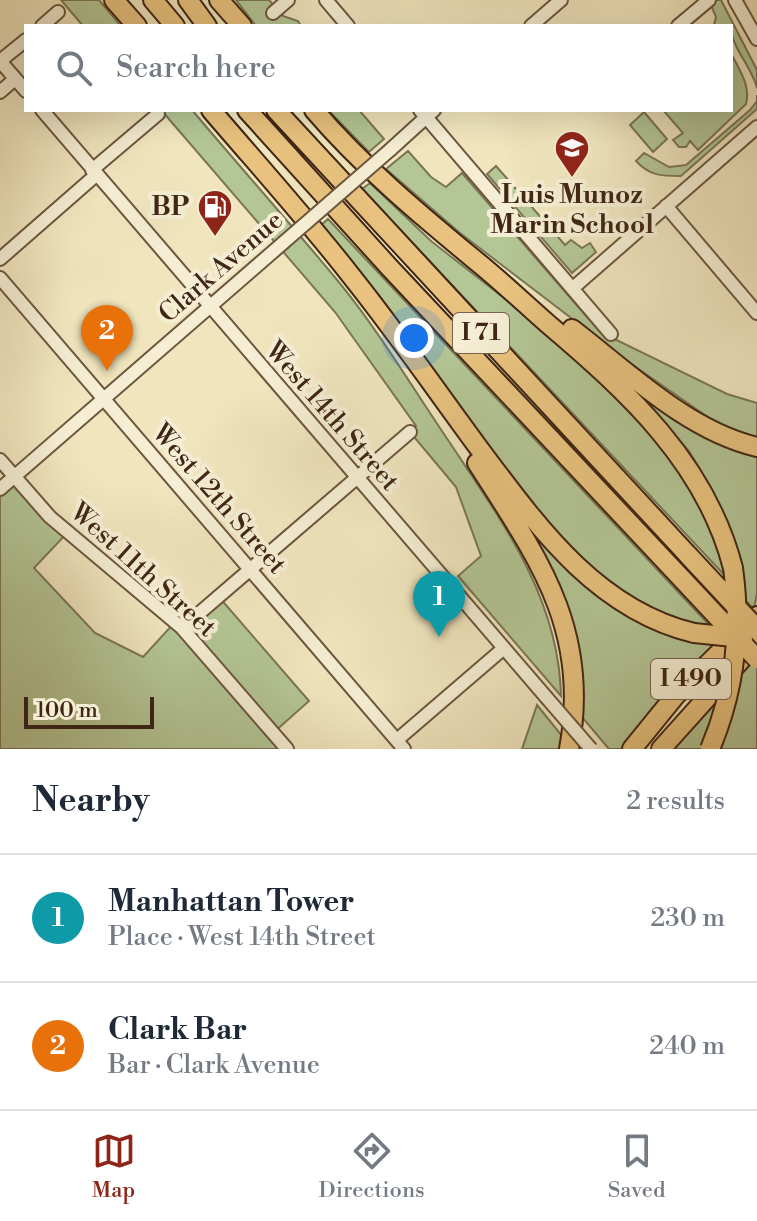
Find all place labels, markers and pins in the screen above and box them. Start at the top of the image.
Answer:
school or university icon: Luis Munoz Marin School [553,129,591,179]
place label: Luis Munoz Marin School [490,179,654,241]
fuel station icon: BP [196,188,234,238]
place label: BP [151,191,190,223]
pin: 2 [81,305,133,371]
pin: 1 [413,571,465,637]

